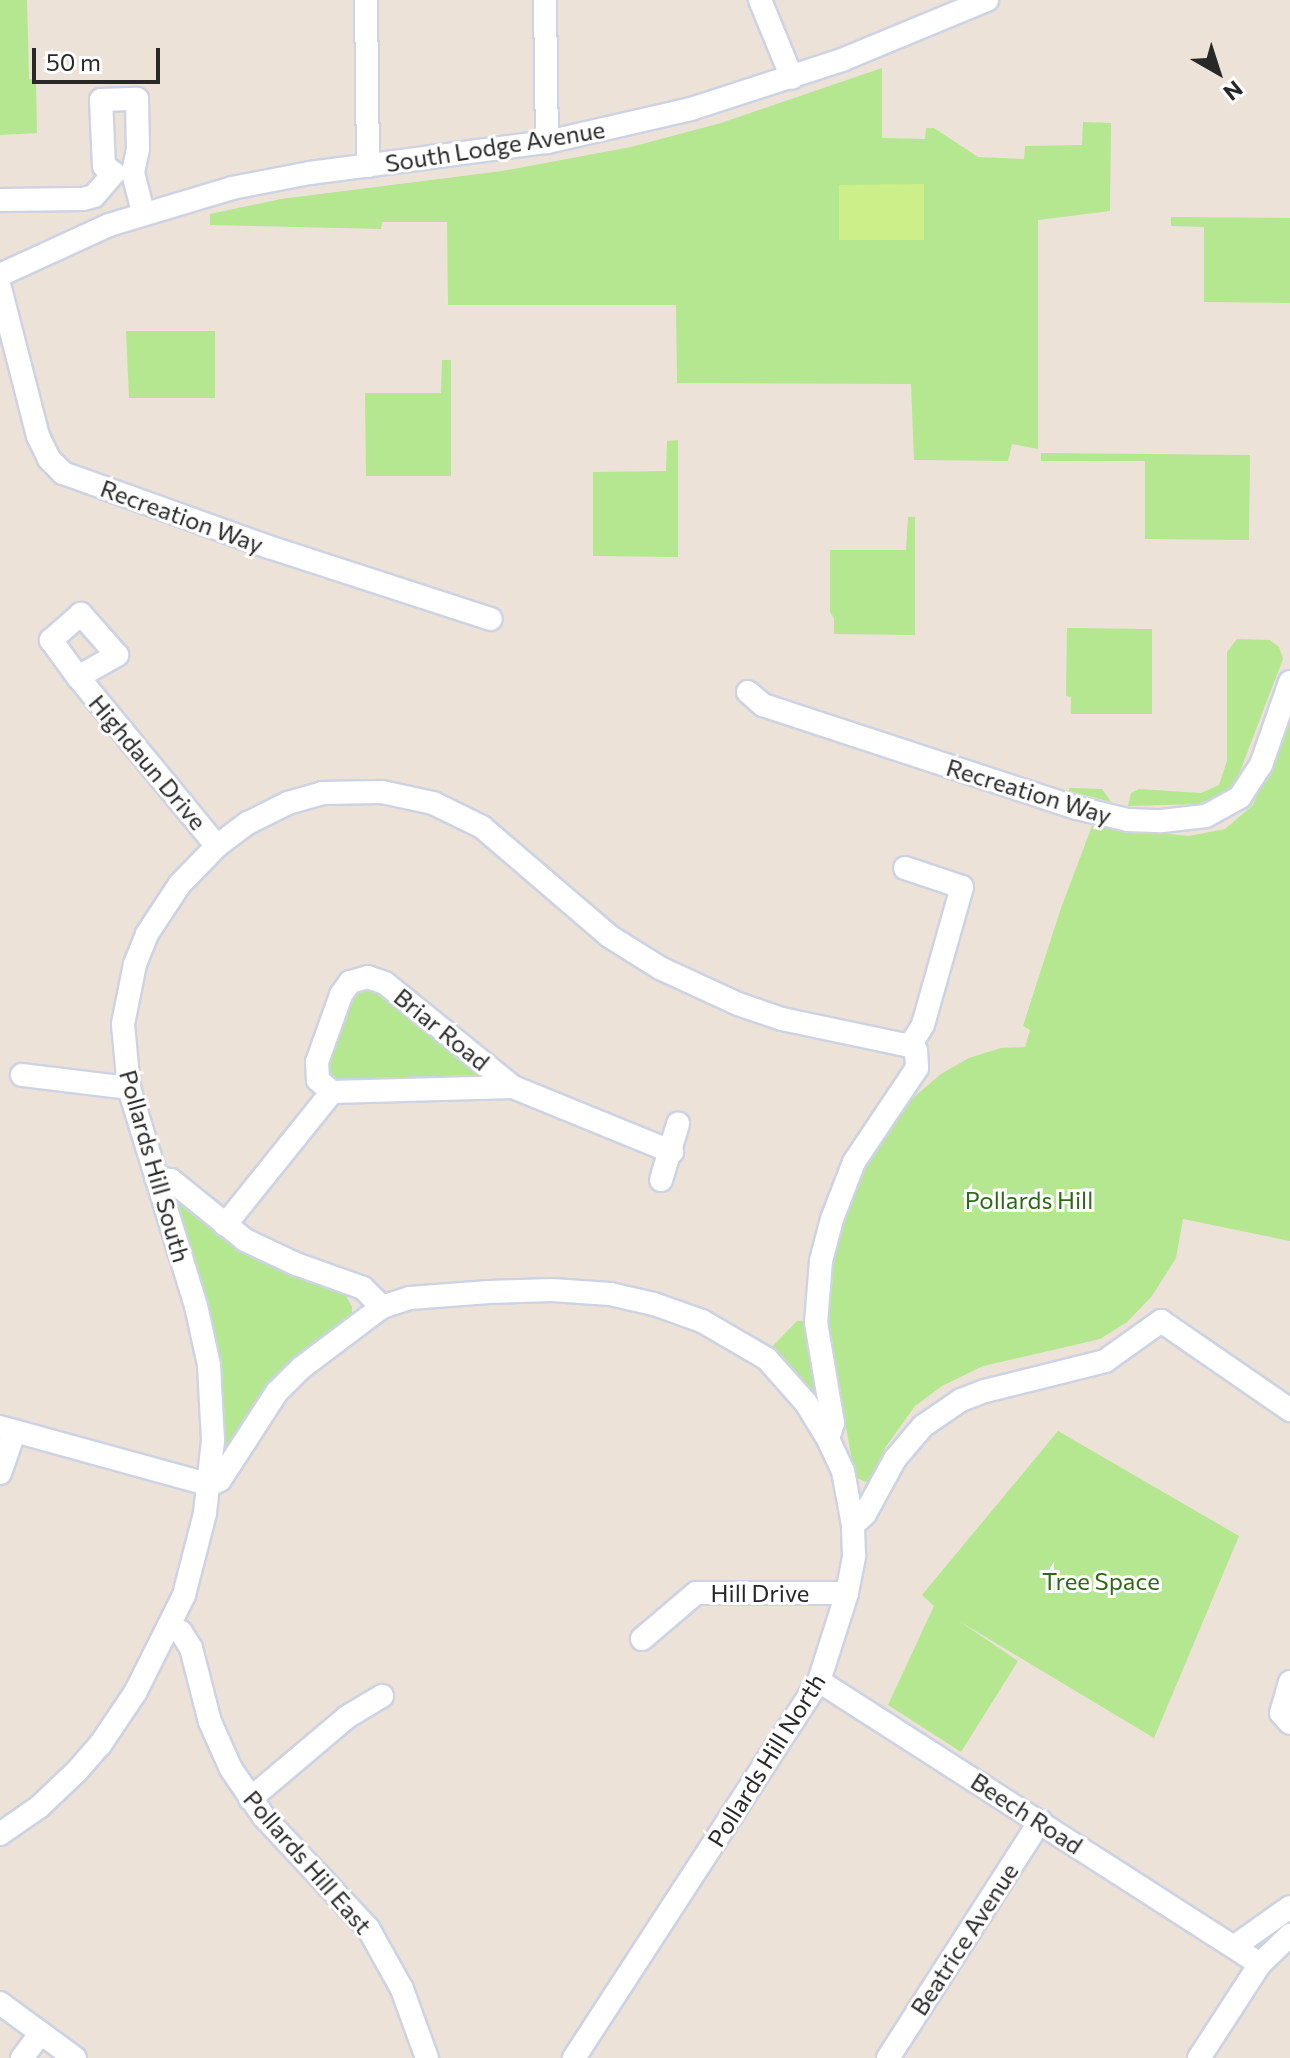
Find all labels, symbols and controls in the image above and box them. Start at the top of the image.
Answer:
scale bar [36,32,164,82]
north arrow [1178,32,1258,112]
text: 50 m [46,47,101,76]
text: N [1219,75,1248,107]
street label: South Lodge Avenue [383,114,607,178]
street label: Recreation Way [97,473,267,559]
street label: Highdaun Drive [83,689,213,835]
street label: Recreation Way [943,752,1115,830]
street label: Briar Road [389,982,495,1076]
street label: Pollards Hill South [114,1067,196,1265]
park label: Pollards Hill [965,1186,1093,1214]
park label: Tree Space [1042,1567,1160,1595]
street label: Hill Drive [711,1579,809,1607]
street label: Pollards Hill North [701,1668,831,1852]
street label: Beech Road [966,1766,1088,1860]
street label: Pollards Hill East [238,1784,378,1940]
street label: Beatrice Avenue [904,1858,1024,2020]

